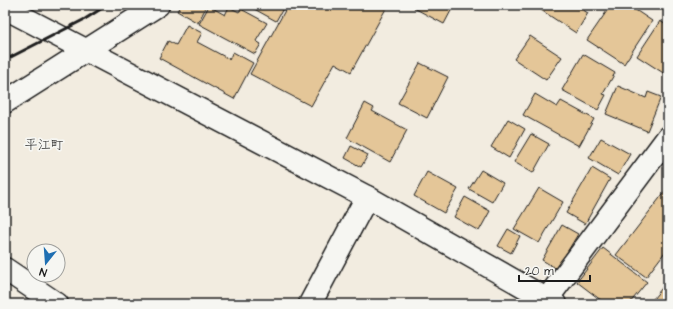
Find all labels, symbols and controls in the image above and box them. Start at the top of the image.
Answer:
district label: 平江町 [24,136,64,154]
north arrow [26,243,66,283]
scale bar [519,257,590,283]
text: 20 m [525,263,554,280]
text: N [38,264,49,280]

